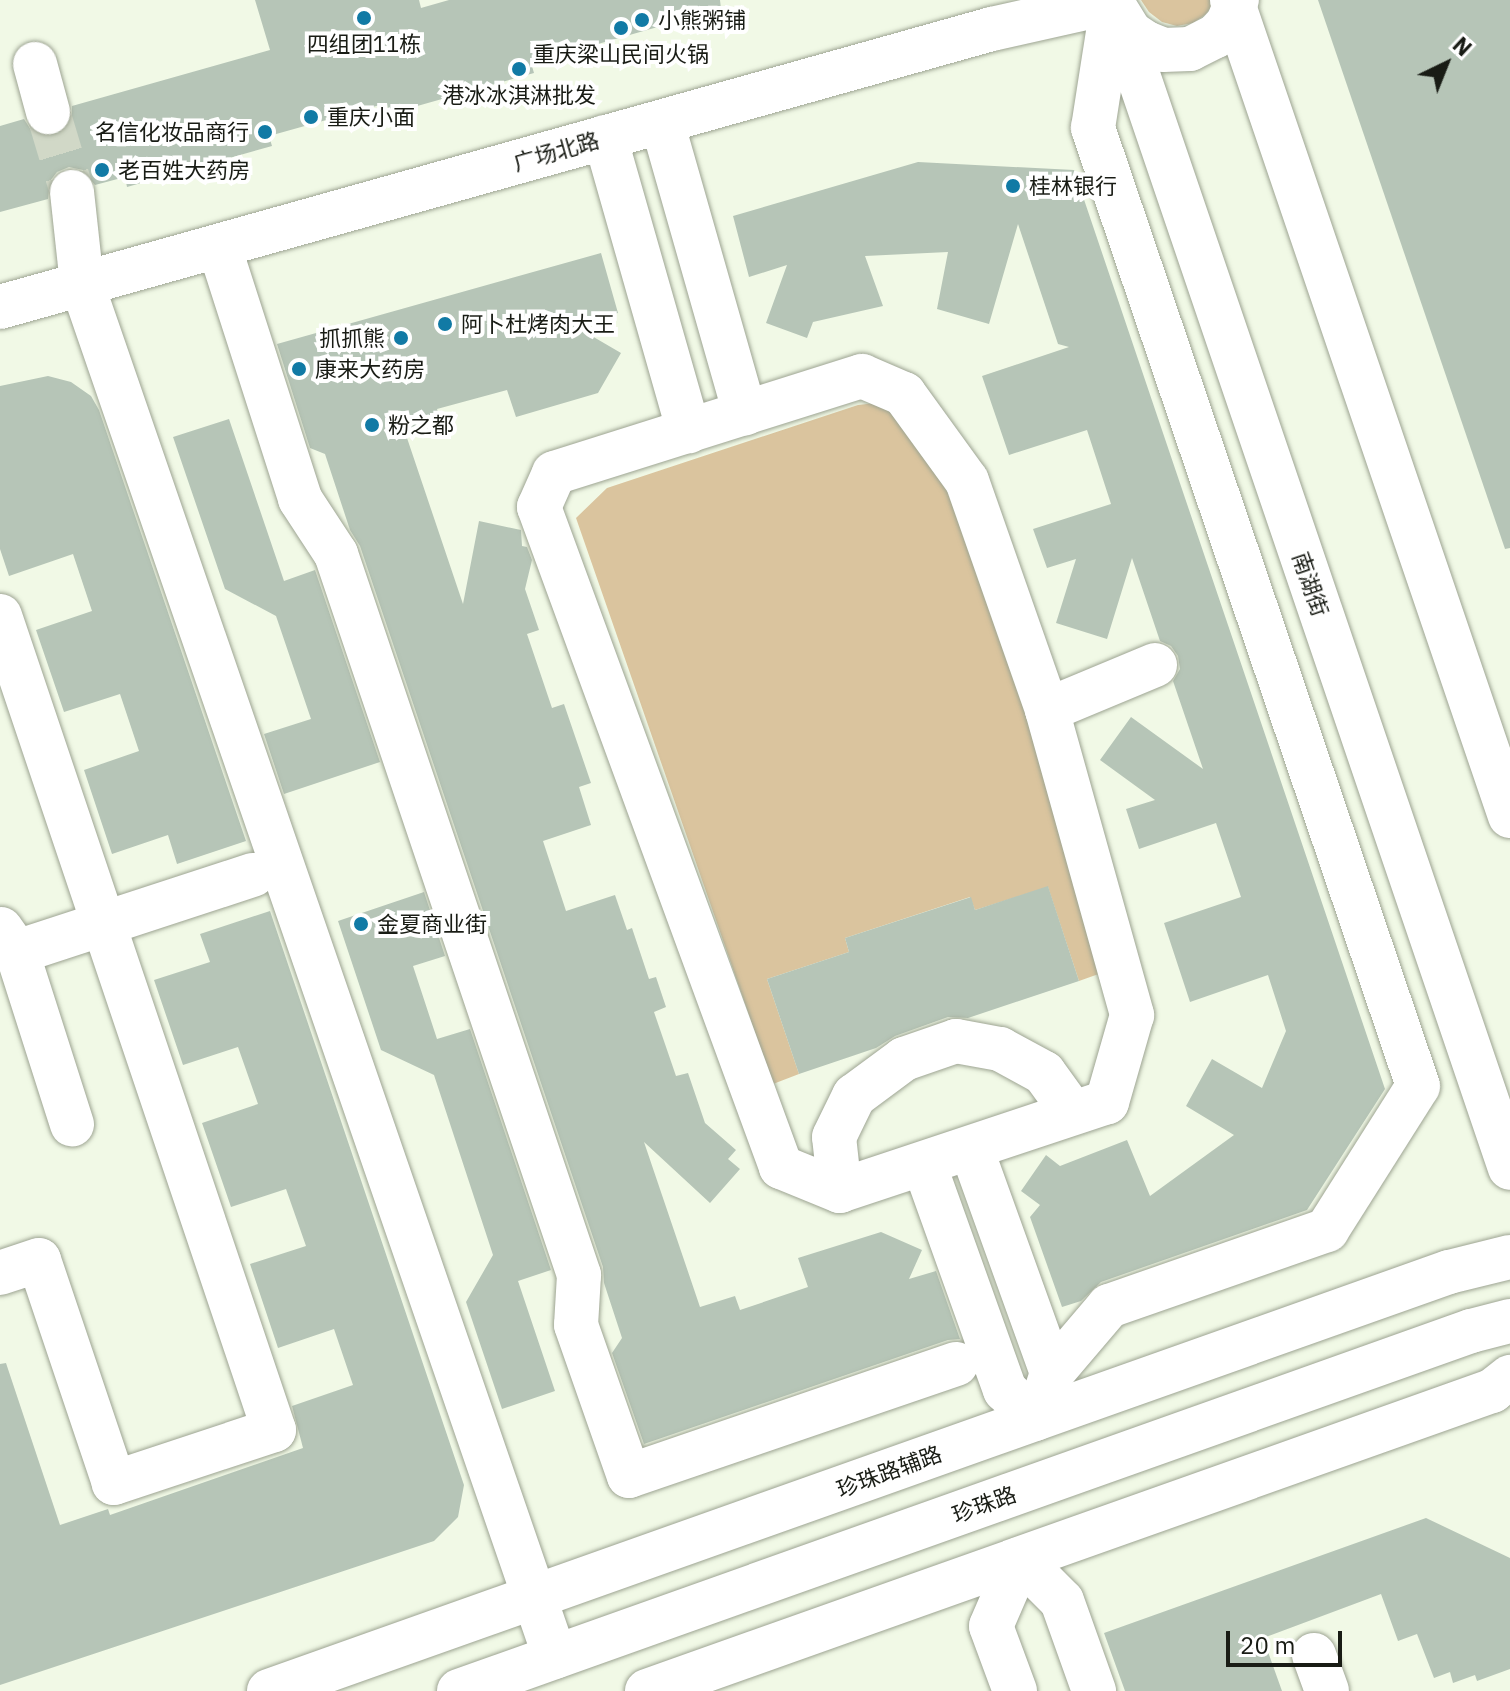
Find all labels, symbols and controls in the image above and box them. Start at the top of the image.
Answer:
place label: 小熊粥铺 [658,7,746,33]
marker: 四组团11栋 [355,9,373,27]
marker: 小熊粥铺 [633,11,651,29]
marker: 重庆梁山民间火锅 [612,19,630,37]
north arrow [1406,24,1486,104]
text: N [1447,30,1478,62]
place label: 四组团11栋 [307,31,421,57]
place label: 重庆梁山民间火锅 [533,41,709,67]
marker: 港冰冰淇淋批发 [510,60,528,78]
place label: 港冰冰淇淋批发 [442,82,596,108]
place label: 重庆小面 [327,104,415,130]
marker: 重庆小面 [302,108,320,126]
place label: 名信化妆品商行 [95,119,249,145]
marker: 名信化妆品商行 [256,123,274,141]
street label: 广场北路 [510,126,602,176]
place label: 老百姓大药房 [118,157,250,183]
marker: 老百姓大药房 [93,161,111,179]
place label: 桂林银行 [1029,173,1117,199]
marker: 桂林银行 [1004,177,1022,195]
place label: 阿卜杜烤肉大王 [461,311,615,337]
marker: 阿卜杜烤肉大王 [436,315,454,333]
place label: 抓抓熊 [319,325,385,351]
marker: 抓抓熊 [392,329,410,347]
place label: 康来大药房 [315,356,425,382]
marker: 康来大药房 [290,360,308,378]
place label: 粉之都 [388,412,454,438]
marker: 粉之都 [363,416,381,434]
street label: 南湖街 [1288,549,1334,619]
place label: 金夏商业街 [377,911,487,937]
marker: 金夏商业街 [352,915,370,933]
street label: 珍珠路辅路 [833,1440,945,1502]
street label: 珍珠路 [948,1480,1020,1528]
scale bar [1230,1615,1346,1665]
text: 20 m [1240,1629,1295,1661]

